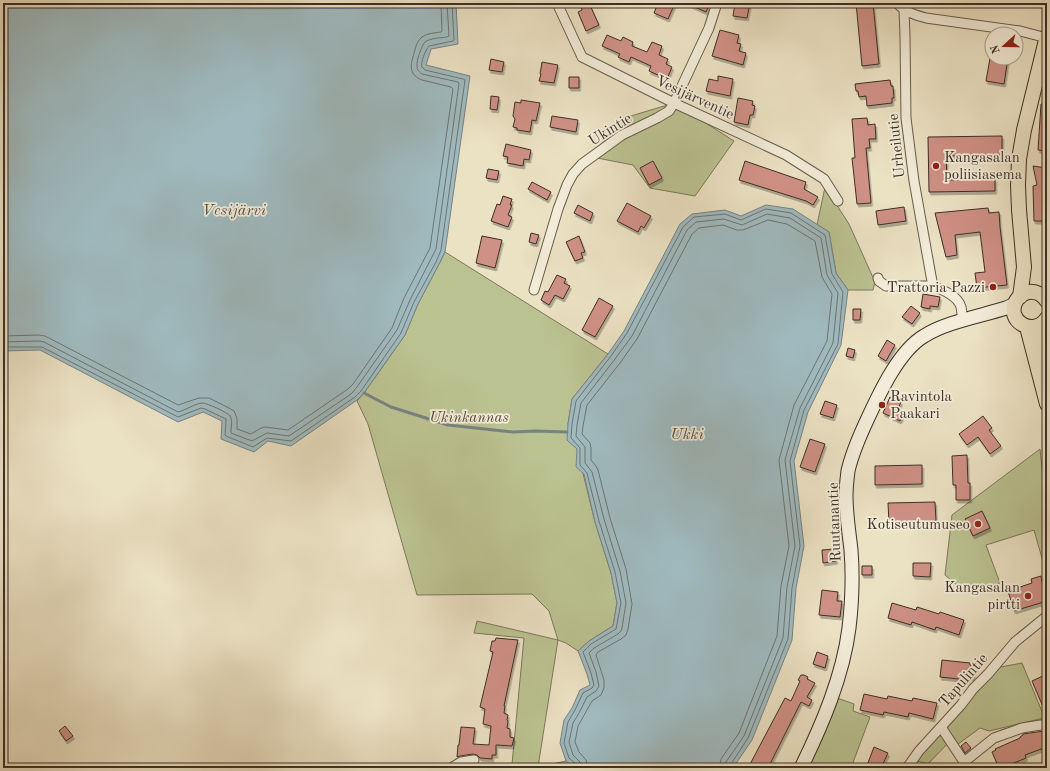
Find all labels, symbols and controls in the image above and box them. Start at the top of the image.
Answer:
north arrow [984,26,1024,66]
text: N [989,43,1003,55]
street label: Vesijärventie [653,74,736,123]
street label: Ukintie [587,111,635,149]
street label: Urheilutie [887,113,908,179]
place label: Kangasalan poliisiasema [944,151,1023,183]
marker: Kangasalan poliisiasema [931,161,941,171]
water label: Vesijärvi [202,203,267,219]
place label: Trattoria Pazzi [887,281,985,296]
marker: Trattoria Pazzi [988,282,998,292]
place label: Ravintola Paakari [890,390,953,422]
marker: Ravintola Paakari [877,400,887,410]
park label: Ukinkannas [429,411,509,426]
water label: Ukki [670,427,704,443]
street label: Ruutanantie [827,482,844,562]
place label: Kotiseutumuseo [866,518,970,533]
marker: Kotiseutumuseo [973,519,983,529]
place label: Kangasalan pirtti [944,581,1020,613]
marker: Kangasalan pirtti [1023,591,1033,601]
street label: Tapulintie [937,651,991,711]

